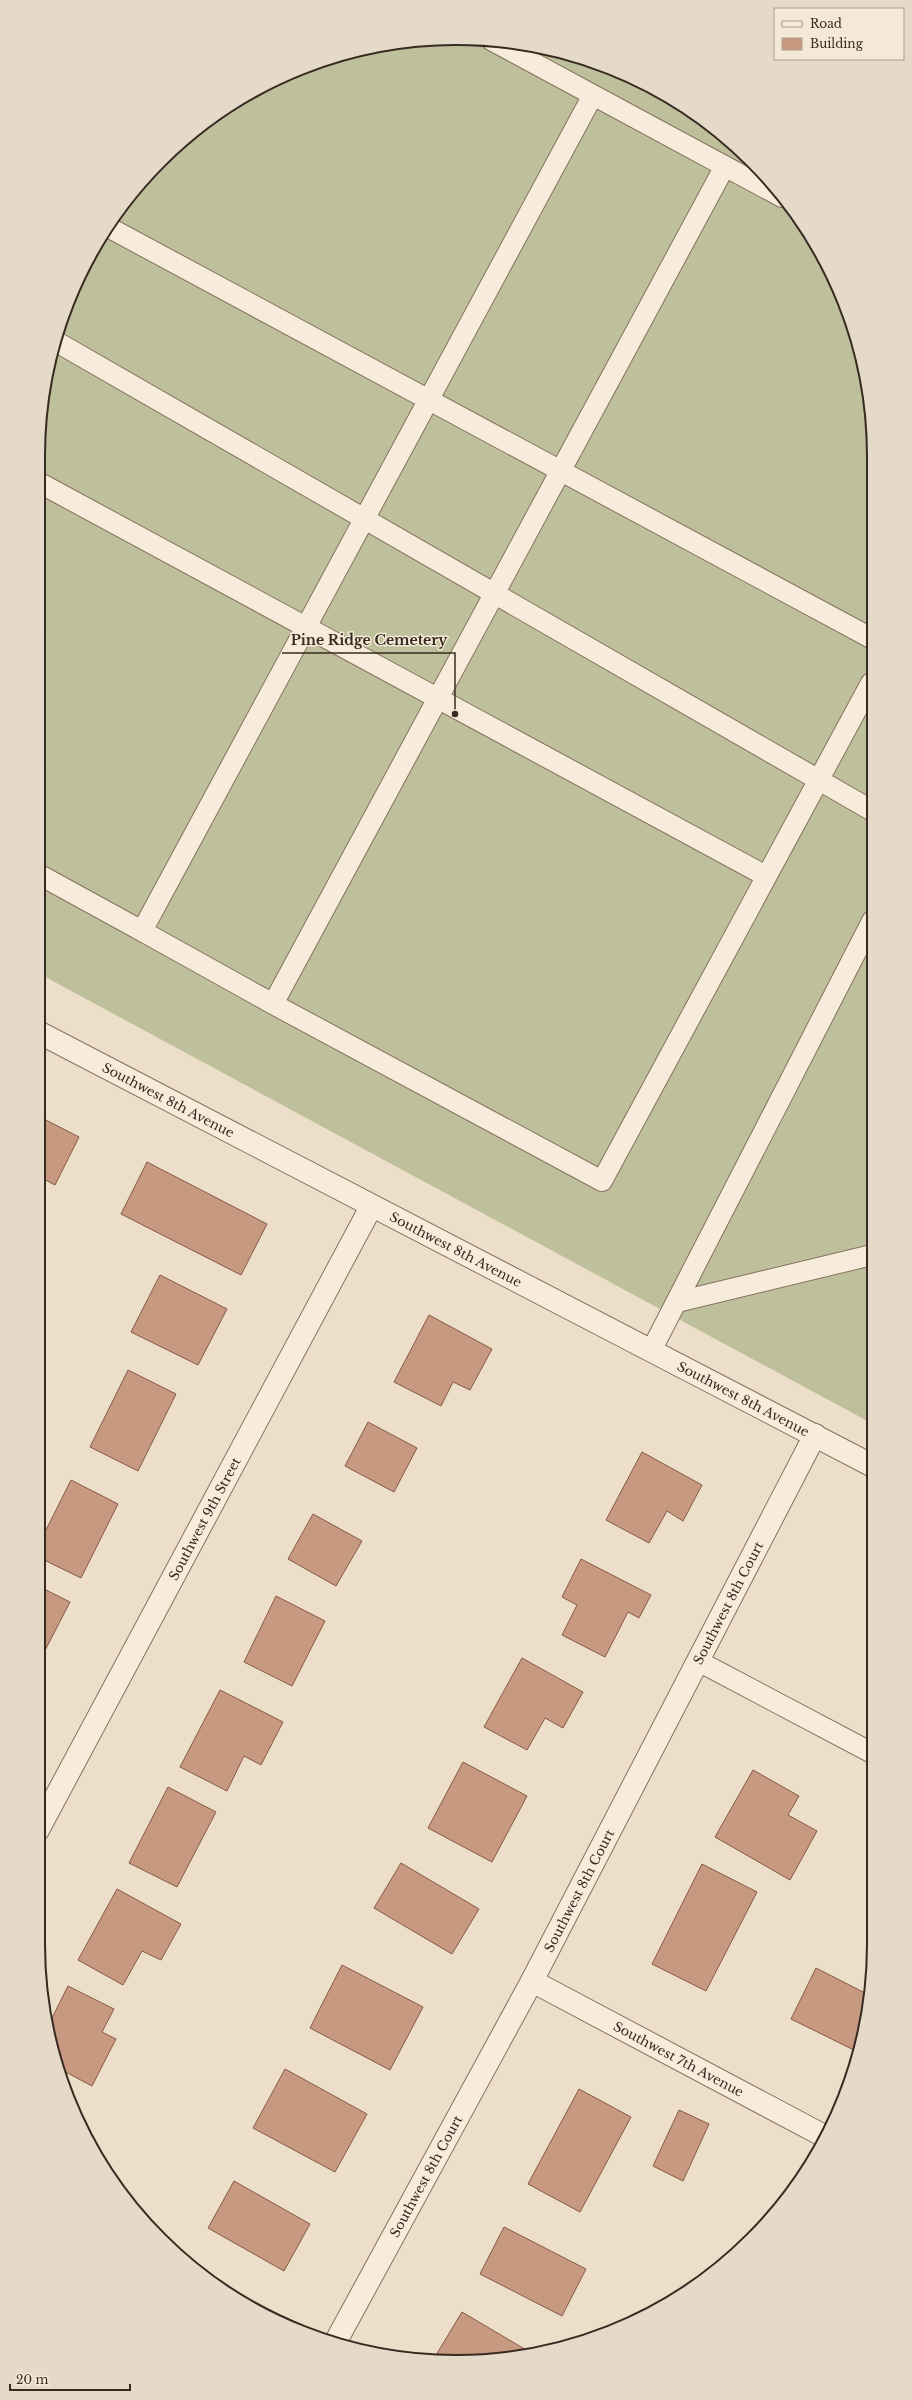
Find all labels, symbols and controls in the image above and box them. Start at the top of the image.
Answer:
legend [774,8,904,60]
text: Road [810,16,842,31]
text: Building [810,36,864,51]
callout: Pine Ridge Cemetery [282,627,455,653]
text: Pine Ridge Cemetery [291,631,448,649]
street label: Southwest 8th Avenue [99,1058,237,1141]
street label: Southwest 8th Avenue [387,1208,525,1291]
street label: Southwest 8th Avenue [674,1357,812,1440]
street label: Southwest 9th Street [165,1454,244,1583]
street label: Southwest 8th Court [689,1538,767,1667]
street label: Southwest 8th Court [540,1826,618,1955]
street label: Southwest 7th Avenue [610,2017,747,2100]
street label: Southwest 8th Court [386,2112,466,2240]
scale bar [10,2366,130,2392]
text: 20 m [16,2372,48,2387]

